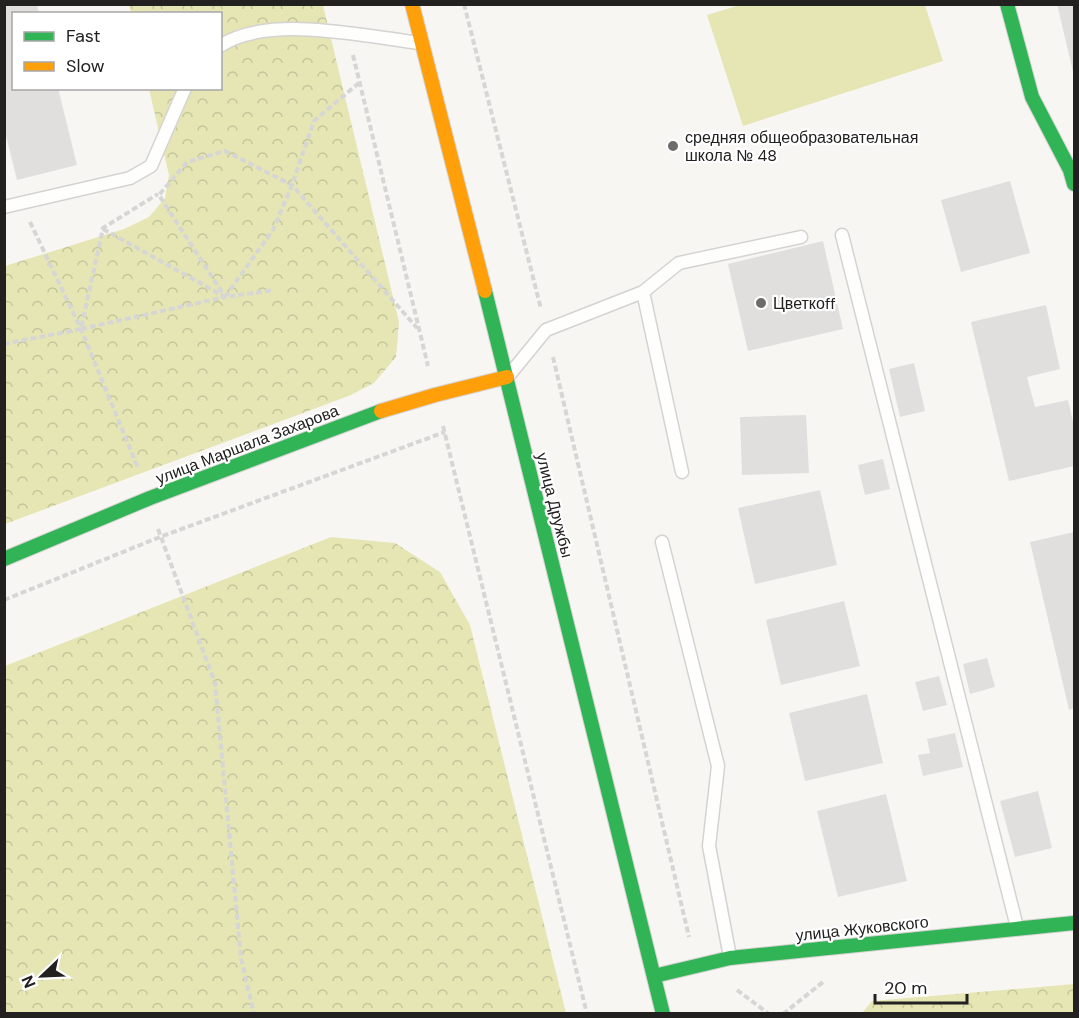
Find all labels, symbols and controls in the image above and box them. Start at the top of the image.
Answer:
legend [12,12,222,90]
text: Fast [66,24,101,48]
text: Slow [66,54,105,78]
place label: средняя общеобразовательная школа № 48 [685,127,918,166]
marker: средняя общеобразовательная школа № 48 [666,139,680,153]
place label: Цветкоff [773,293,836,314]
marker: Цветкоff [754,296,768,310]
street label: улица Маршала Захарова [153,400,342,489]
street label: улица Дружбы [531,450,578,560]
street label: улица Жуковского [794,911,930,946]
north arrow [12,946,72,1006]
scale bar [875,967,966,1005]
text: N [17,972,41,991]
text: 20 m [884,976,927,1000]

